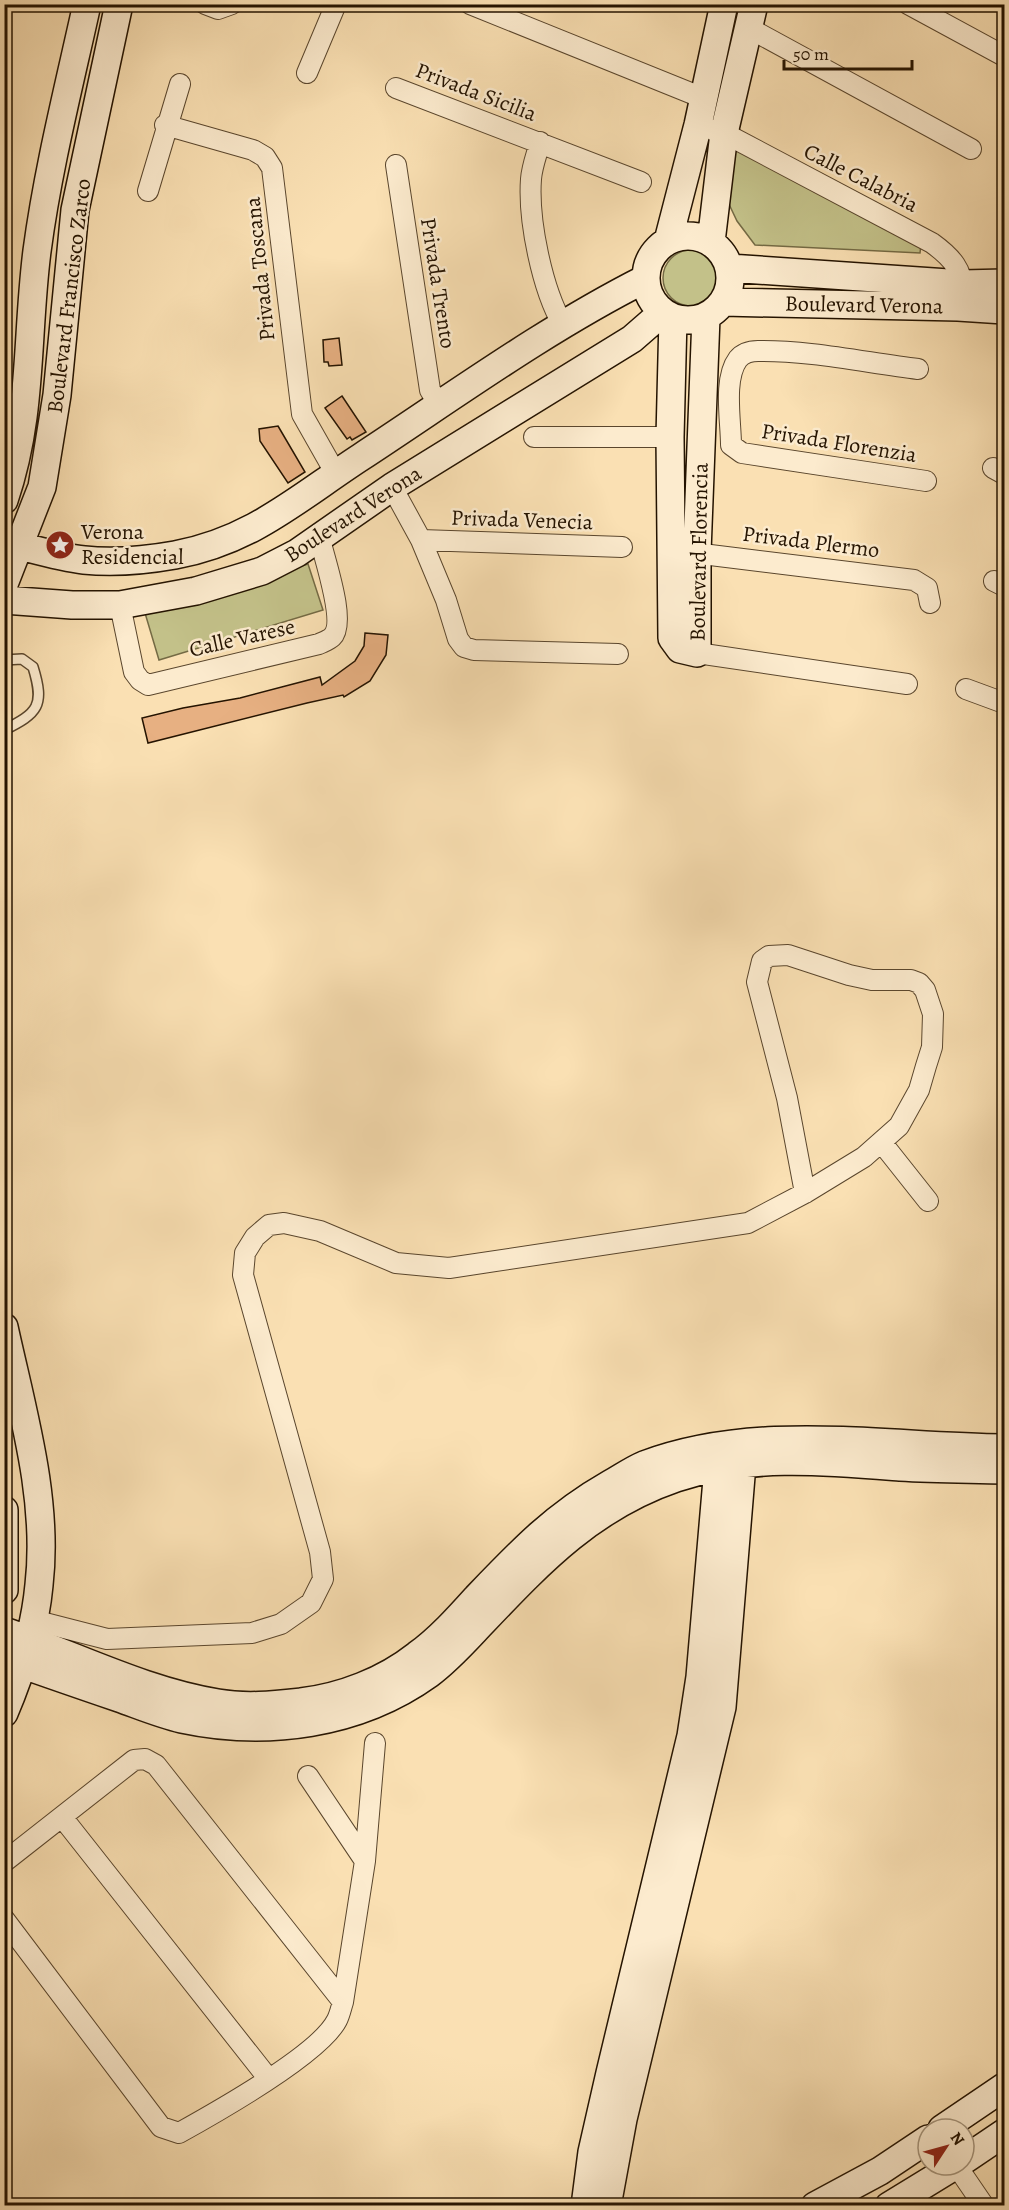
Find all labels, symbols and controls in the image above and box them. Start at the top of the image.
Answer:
scale bar [784,33,912,71]
text: 50 m [793,42,829,66]
street label: Privada Sicilia [411,55,542,129]
street label: Calle Calabria [799,136,924,220]
street label: Boulevard Francisco Zarco [40,177,98,415]
street label: Privada Toscana [237,195,282,343]
street label: Privada Trento [413,215,463,351]
street label: Boulevard Verona [785,289,944,321]
street label: Privada Florenzia [759,416,920,470]
street label: Boulevard Verona [279,458,428,570]
street label: Boulevard Florencia [682,462,716,642]
street label: Privada Venecia [451,503,594,537]
place label: Verona Residencial [80,517,184,572]
street label: Privada Plermo [741,519,881,565]
place icon: Verona Residencial [44,529,76,561]
street label: Calle Varese [186,611,298,665]
north arrow [916,2117,976,2177]
text: N [945,2128,970,2150]

